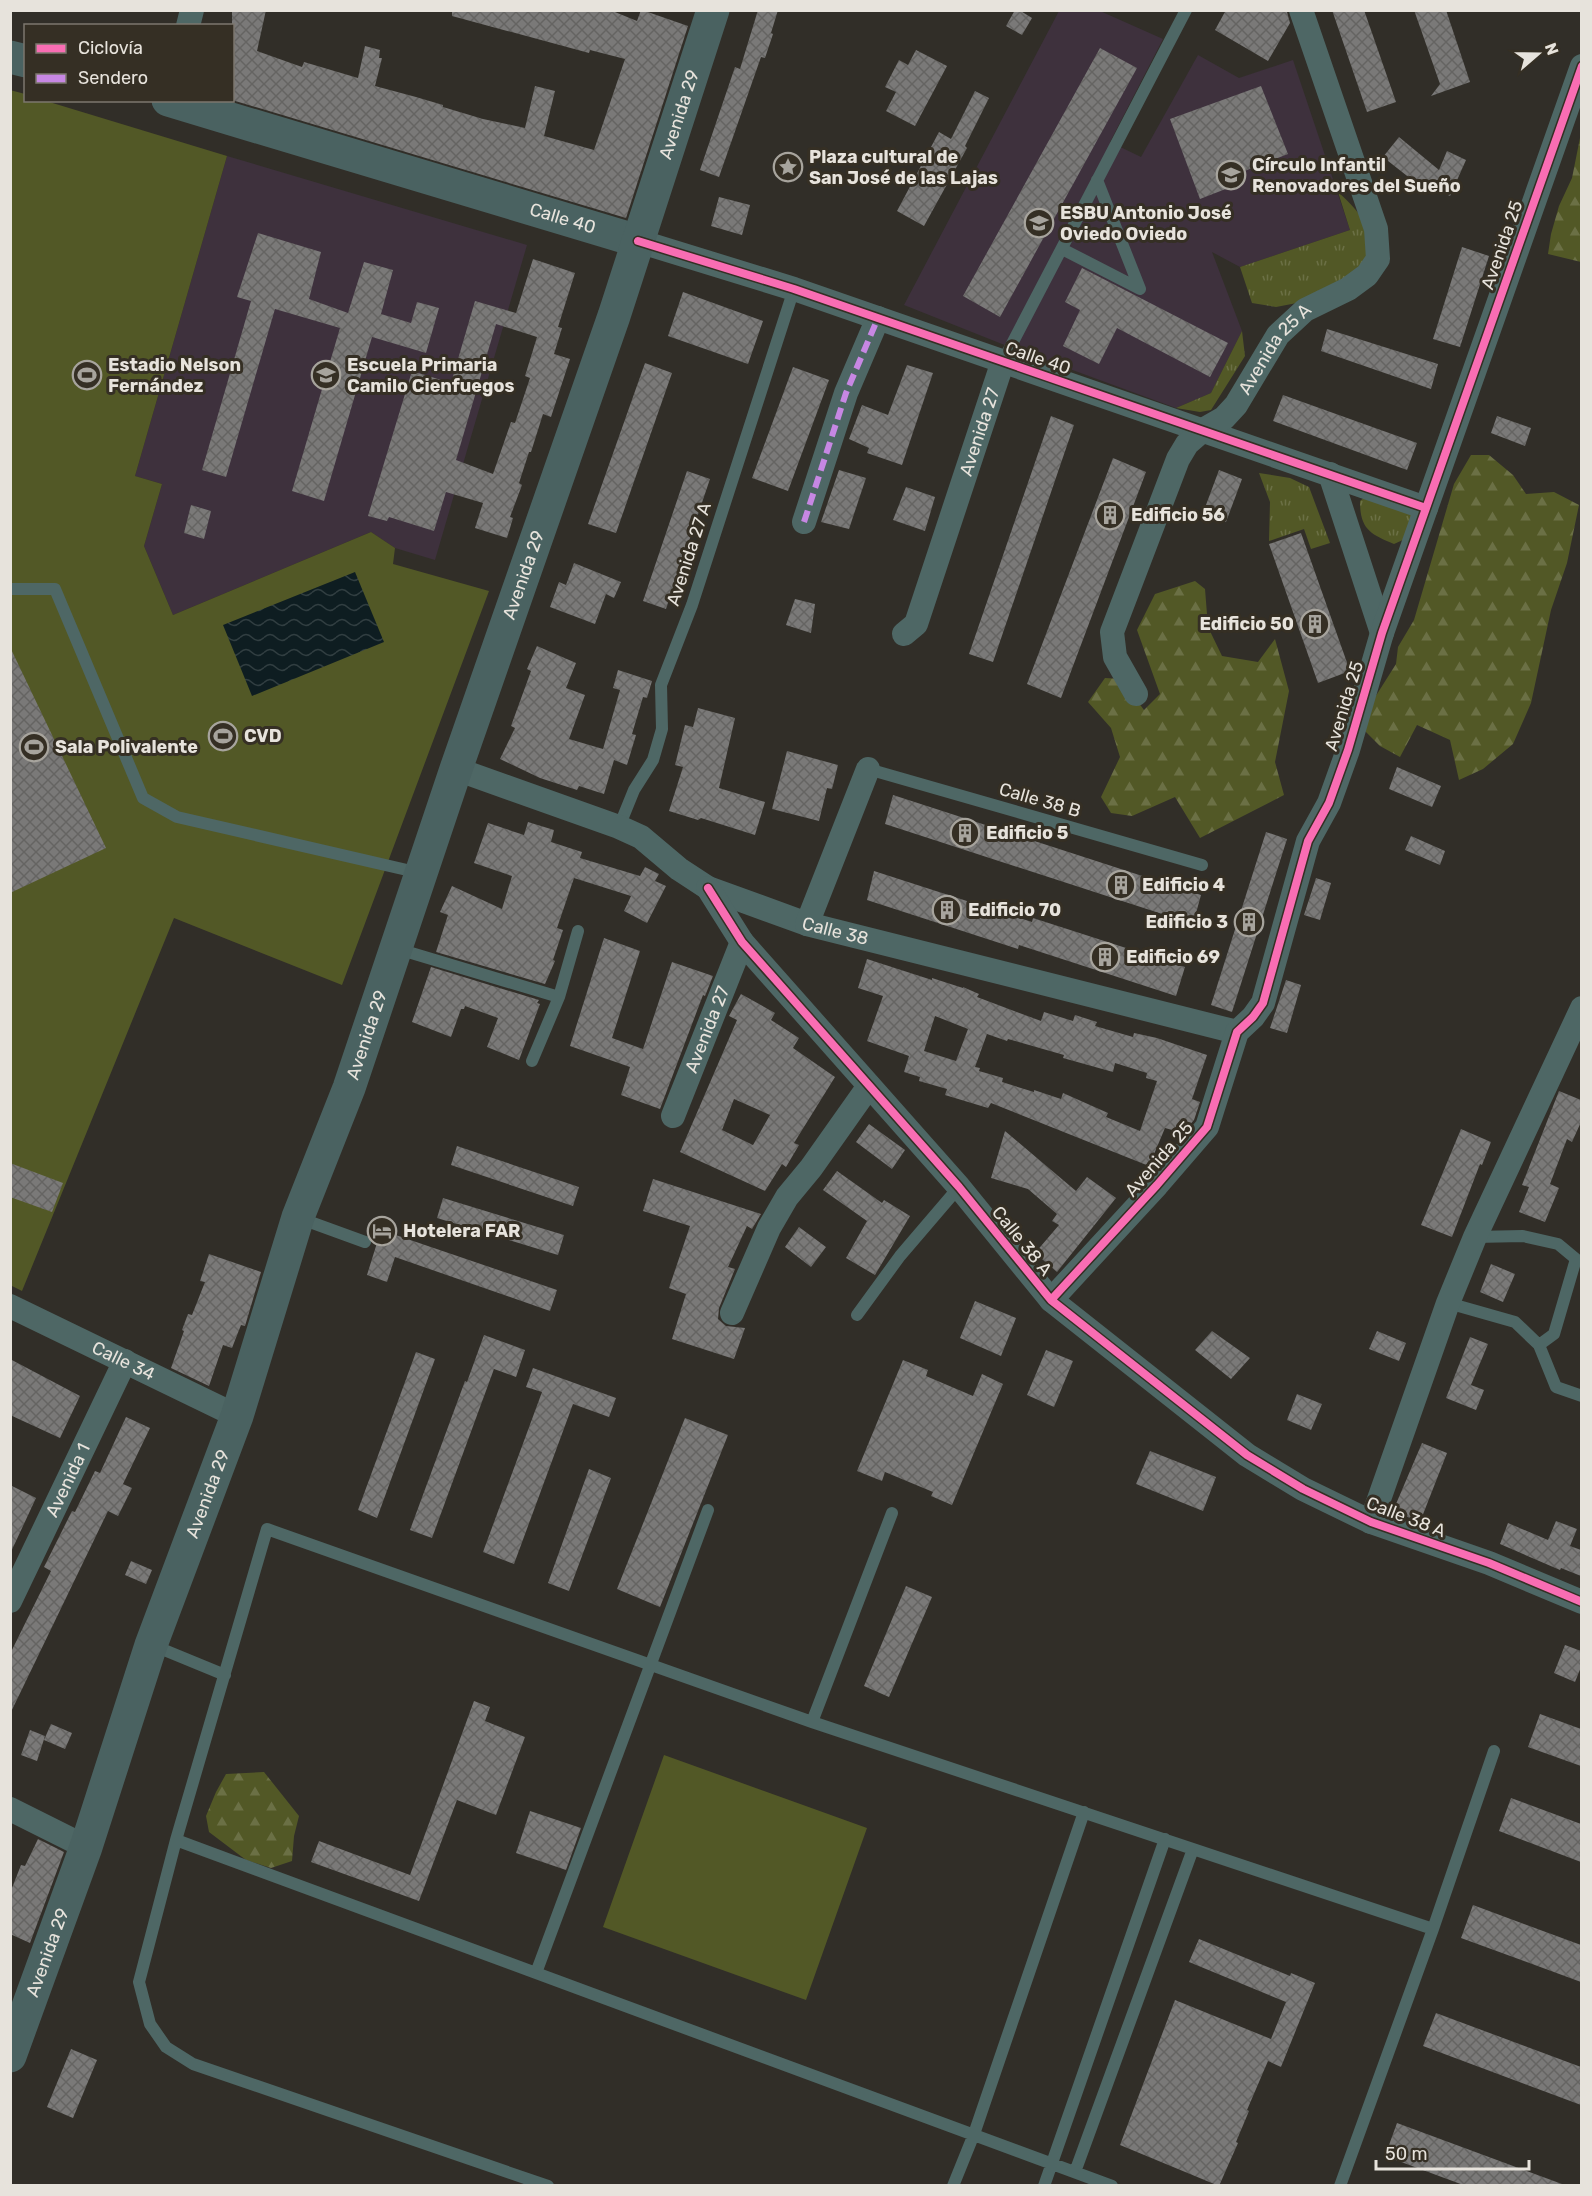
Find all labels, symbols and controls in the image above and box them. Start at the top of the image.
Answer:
legend [24,24,234,102]
north arrow [1508,24,1568,84]
text: Ciclovía [78,37,143,59]
text: N [1541,40,1563,58]
text: Sendero [78,67,148,89]
street label: Avenida 29 [654,67,704,162]
place label: Plaza cultural de San José de las Lajas [809,146,998,189]
place icon: Plaza cultural de San José de las Lajas [772,151,804,183]
place label: Círculo Infantil Renovadores del Sueño [1252,154,1461,197]
school or university icon: Círculo Infantil Renovadores del Sueño [1215,159,1247,191]
street label: Calle 40 [527,198,598,239]
street label: Avenida 25 [1476,198,1528,292]
place label: ESBU Antonio José Oviedo Oviedo [1060,202,1232,245]
school or university icon: ESBU Antonio José Oviedo Oviedo [1023,207,1055,239]
street label: Avenida 25 A [1234,299,1316,399]
street label: Calle 40 [1002,337,1074,379]
place label: Estadio Nelson Fernández [108,354,241,397]
place label: Escuela Primaria Camilo Cienfuegos [347,354,514,397]
sports icon: Estadio Nelson Fernández [71,359,103,391]
school or university icon: Escuela Primaria Camilo Cienfuegos [310,359,342,391]
street label: Avenida 27 [955,385,1004,479]
building icon: Edificio 56 [1094,499,1126,531]
street label: Avenida 27 A [662,500,716,608]
place label: Edificio 56 [1131,504,1225,526]
street label: Avenida 29 [498,528,549,622]
building icon: Edificio 50 [1299,608,1331,640]
place label: Edificio 50 [1199,613,1294,635]
street label: Avenida 25 [1320,658,1368,754]
sports icon: CVD [207,720,239,752]
place label: CVD [244,725,282,747]
sports icon: Sala Polivalente [18,731,50,763]
place label: Sala Polivalente [55,736,198,758]
street label: Calle 38 B [997,778,1083,822]
building icon: Edificio 5 [949,817,981,849]
place label: Edificio 5 [986,822,1068,844]
building icon: Edificio 4 [1105,869,1137,901]
place label: Edificio 4 [1142,874,1225,896]
building icon: Edificio 70 [931,894,963,926]
place label: Edificio 70 [968,899,1061,921]
building icon: Edificio 3 [1233,906,1265,938]
place label: Edificio 3 [1145,911,1228,933]
street label: Calle 38 [800,912,871,950]
building icon: Edificio 69 [1089,941,1121,973]
place label: Edificio 69 [1126,946,1220,968]
street label: Avenida 27 [680,983,734,1076]
street label: Avenida 29 [342,987,392,1082]
street label: Avenida 25 [1120,1117,1198,1201]
street label: Calle 38 A [987,1202,1057,1280]
hotel icon: Hotelera FAR [366,1215,398,1247]
place label: Hotelera FAR [403,1220,521,1242]
street label: Calle 34 [88,1336,158,1386]
street label: Avenida 1 [41,1440,95,1521]
street label: Avenida 29 [181,1447,234,1541]
street label: Calle 38 A [1363,1492,1449,1542]
street label: Avenida 29 [21,1905,74,2000]
scale bar [1376,2133,1529,2171]
text: 50 m [1385,2143,1428,2165]

